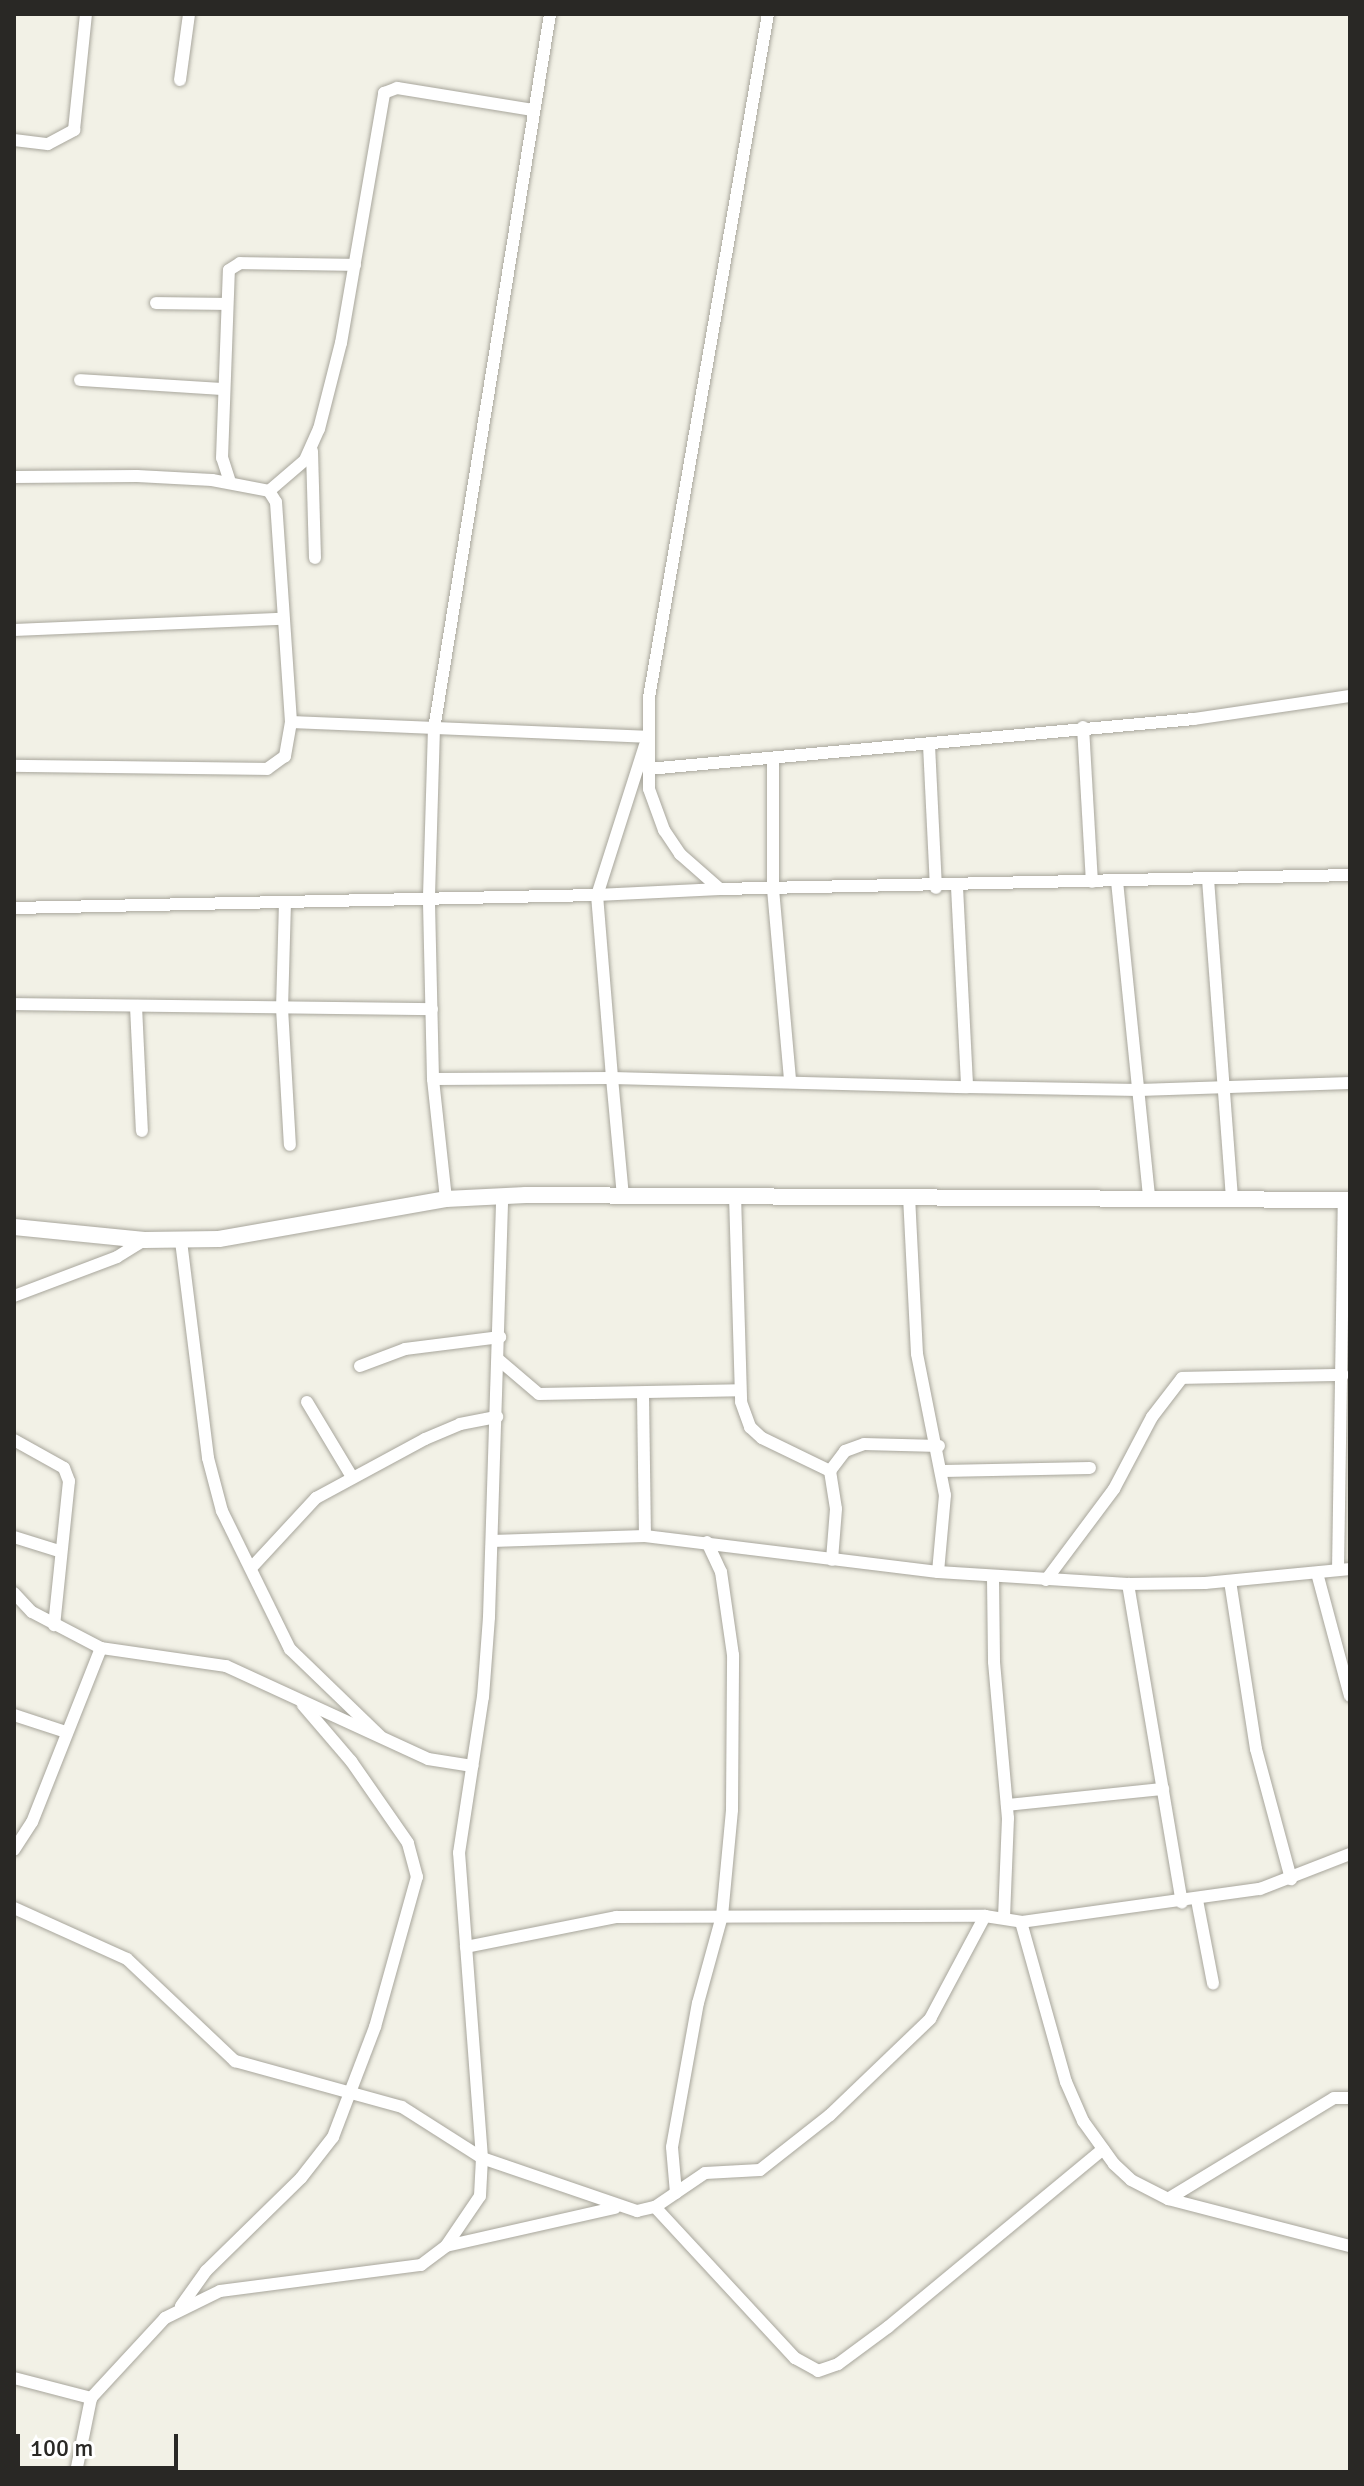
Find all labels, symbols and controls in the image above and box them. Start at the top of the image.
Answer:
scale bar [20,2418,182,2468]
text: 100 m [30,2433,93,2463]

